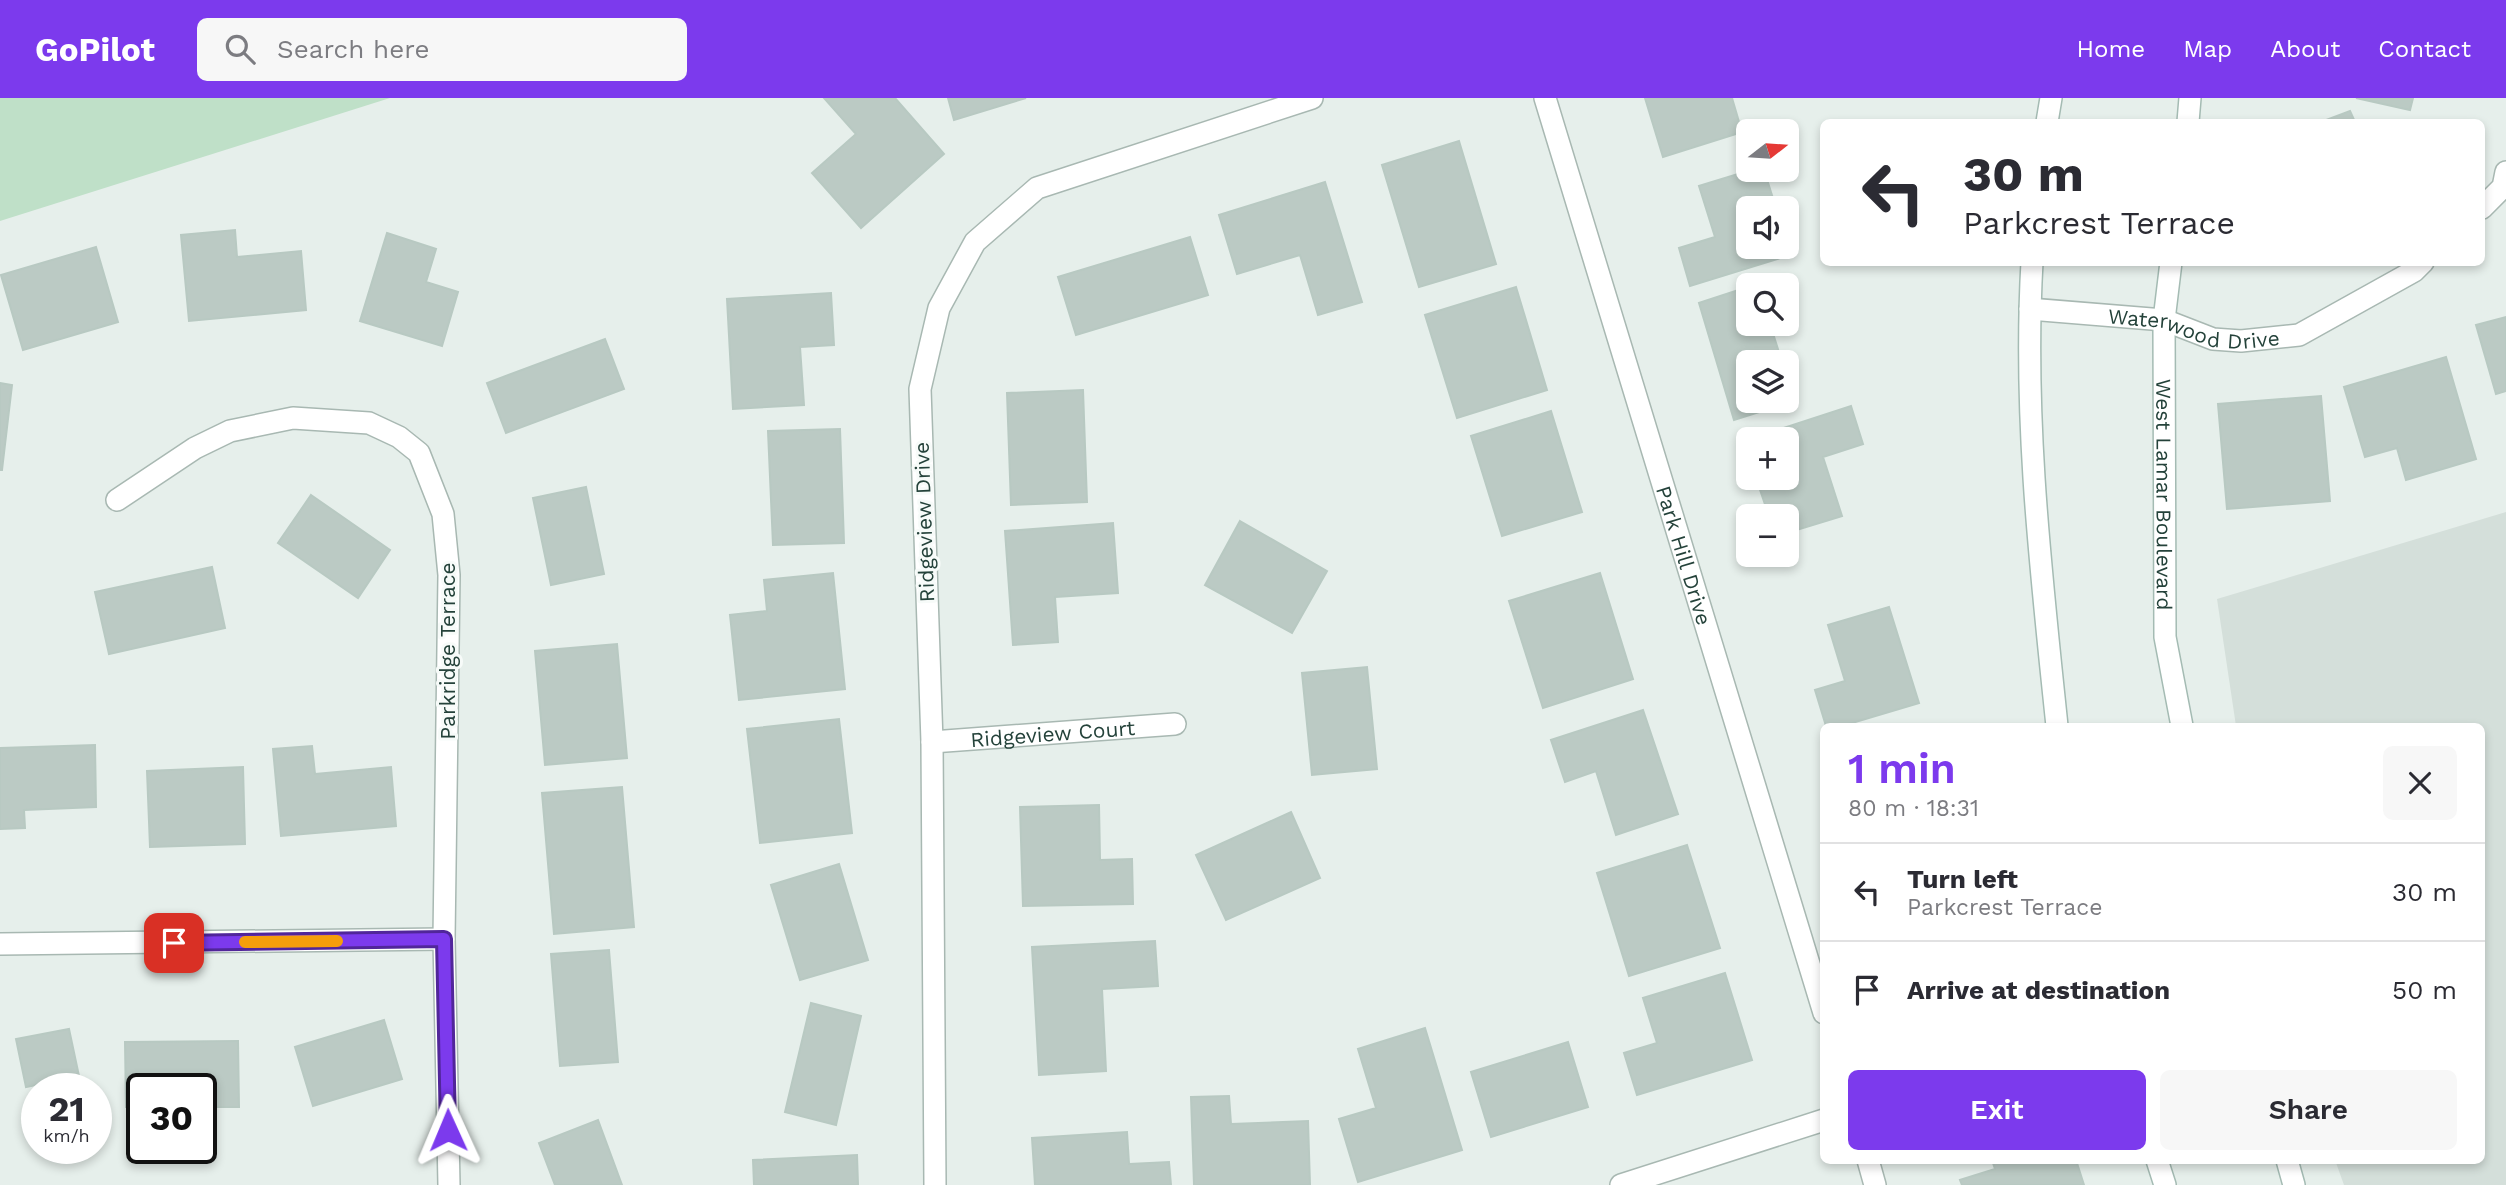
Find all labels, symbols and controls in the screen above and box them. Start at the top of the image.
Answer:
search box [197,18,687,81]
text: GoPilot [35,30,155,69]
icon: search [221,30,259,68]
text: Search here [277,34,429,64]
text: Home [2077,35,2145,63]
text: Map [2183,35,2232,63]
text: About [2270,35,2340,63]
text: Contact [2378,35,2471,63]
north arrow [1736,119,1799,182]
map controls [1736,119,1799,567]
text: 30 m [1963,145,2084,203]
icon: left [1848,147,1939,238]
button: sound [1736,196,1799,259]
text: Parkcrest Terrace [1963,204,2235,242]
button: search [1736,273,1799,336]
street label: Waterwood Drive [2107,303,2281,354]
button: layers [1736,350,1799,413]
street label: West Lamar Boulevard [2152,379,2177,611]
button: + [1736,427,1799,490]
street label: Ridgeview Drive [909,441,939,603]
street label: Park Hill Drive [1651,482,1717,628]
button: − [1736,504,1799,567]
street label: Parkridge Terrace [435,562,460,740]
street label: Ridgeview Court [969,714,1136,752]
text: 1 min [1848,744,1956,793]
button: close [2383,746,2457,820]
text: 80 m · 18:31 [1848,795,1979,822]
text: Turn left [1907,864,2018,894]
icon: left [1848,873,1886,911]
text: 30 m [2392,877,2457,907]
text: Parkcrest Terrace [1907,894,2102,921]
pin [144,913,204,973]
icon: arrive [155,924,193,962]
icon: arrive [1848,971,1886,1009]
text: Arrive at destination [1907,975,2170,1005]
text: 50 m [2392,975,2457,1005]
button: Exit [1848,1070,2146,1150]
button: Share [2160,1070,2457,1150]
speed limit sign: 30 [126,1073,217,1164]
text: 21 [49,1088,84,1130]
position arrow [411,1093,485,1167]
text: km/h [43,1125,90,1146]

